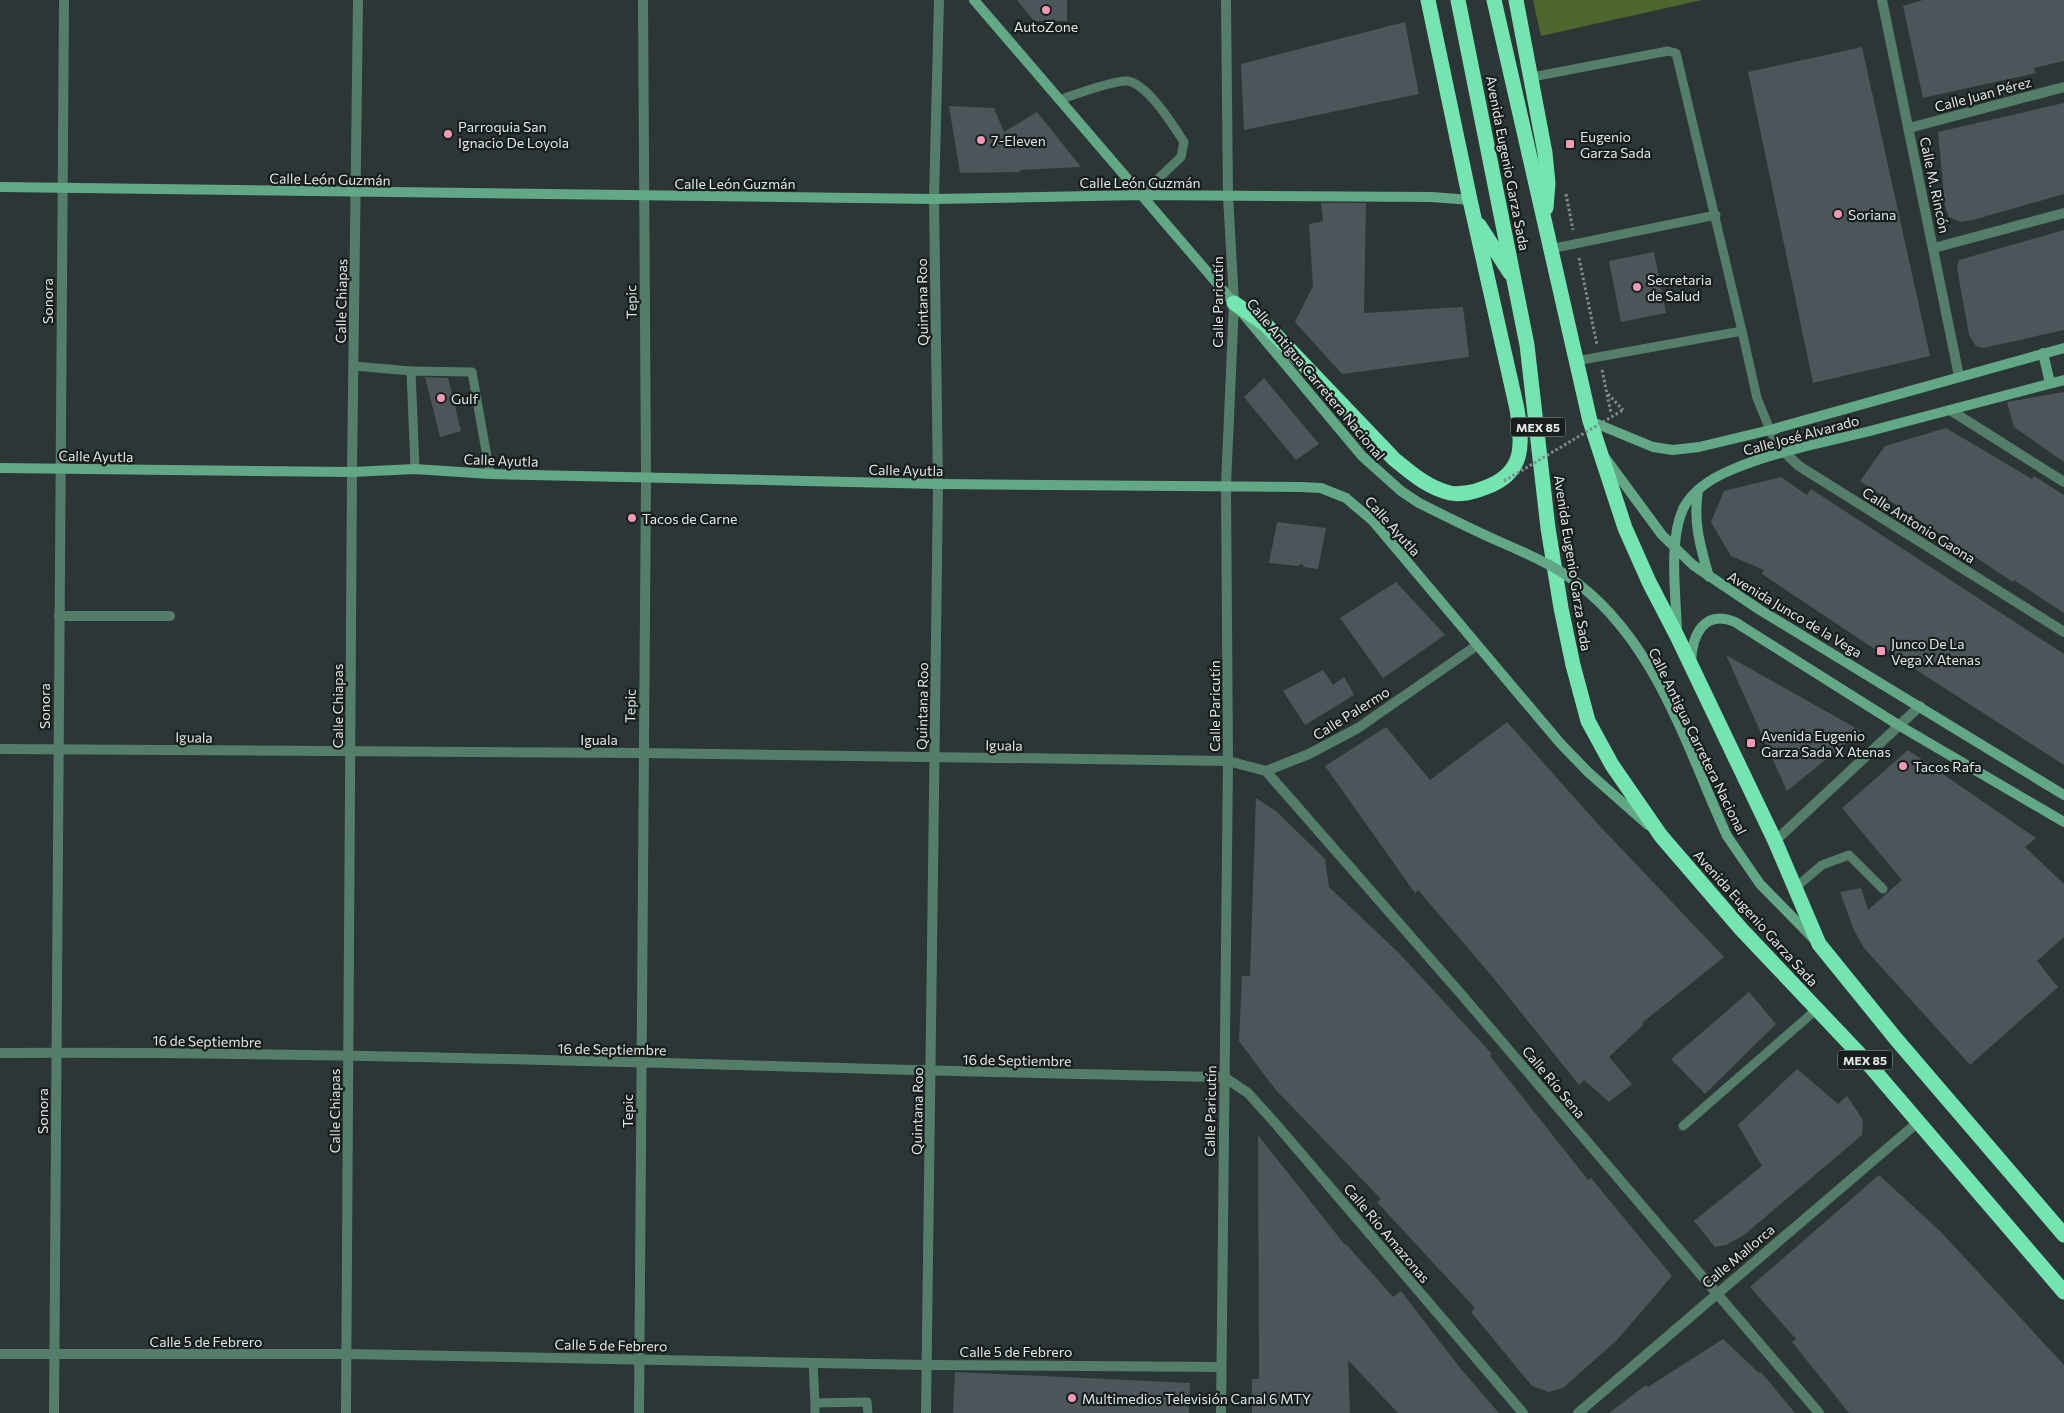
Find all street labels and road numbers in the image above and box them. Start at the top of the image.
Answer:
street label: Calle Juan Pérez [1933,73,2033,115]
street label: Avenida Eugenio Garza Sada [1483,74,1533,252]
street label: Calle M. Rincón [1917,135,1953,235]
street label: Calle León Guzmán [269,169,391,189]
street label: Calle León Guzmán [1079,174,1201,191]
street label: Calle León Guzmán [674,175,796,192]
street label: Calle Paricutín [1209,256,1226,348]
street label: Quintana Roo [913,258,931,346]
street label: Calle Chiapas [332,259,350,343]
street label: Sonora [39,278,56,324]
street label: Tepic [622,285,640,319]
street label: Calle Antigua Carretera Nacional [1243,295,1389,463]
street label: Calle José Alvarado [1741,411,1861,459]
road number: MEX 85 [1510,418,1566,437]
street label: Calle Ayutla [58,447,134,465]
street label: Calle Ayutla [463,450,539,470]
street label: Calle Ayutla [868,461,944,479]
street label: Avenida Eugenio Garza Sada [1551,474,1595,652]
street label: Calle Antonio Gaona [1859,483,1979,567]
street label: Calle Ayutla [1362,492,1424,560]
street label: Avenida Junco de la Vega [1725,567,1865,661]
street label: Calle Antigua Carretera Nacional [1645,645,1751,837]
street label: Calle Paricutín [1206,660,1223,752]
street label: Quintana Roo [913,662,931,750]
street label: Calle Chiapas [329,664,346,748]
street label: Sonora [36,683,53,729]
street label: Calle Palermo [1309,683,1393,743]
street label: Tepic [621,689,639,723]
street label: Iguala [175,728,213,746]
street label: Iguala [580,731,618,748]
street label: Iguala [985,736,1023,754]
street label: Avenida Eugenio Garza Sada [1690,846,1822,990]
street label: 16 de Septiembre [152,1032,262,1050]
street label: 16 de Septiembre [557,1040,667,1058]
street label: Calle Río Sena [1519,1042,1589,1122]
road number: MEX 85 [1838,1050,1892,1070]
street label: 16 de Septiembre [962,1051,1072,1069]
street label: Calle Paricutín [1201,1065,1219,1157]
street label: Quintana Roo [908,1067,926,1155]
street label: Calle Chiapas [326,1069,343,1153]
street label: Sonora [34,1088,51,1134]
street label: Tepic [619,1094,636,1128]
street label: Calle Río Amazonas [1341,1180,1433,1286]
street label: Calle Mallorca [1698,1221,1778,1291]
street label: Calle 5 de Febrero [150,1333,262,1350]
street label: Calle 5 de Febrero [554,1336,668,1354]
street label: Calle 5 de Febrero [960,1343,1072,1360]

